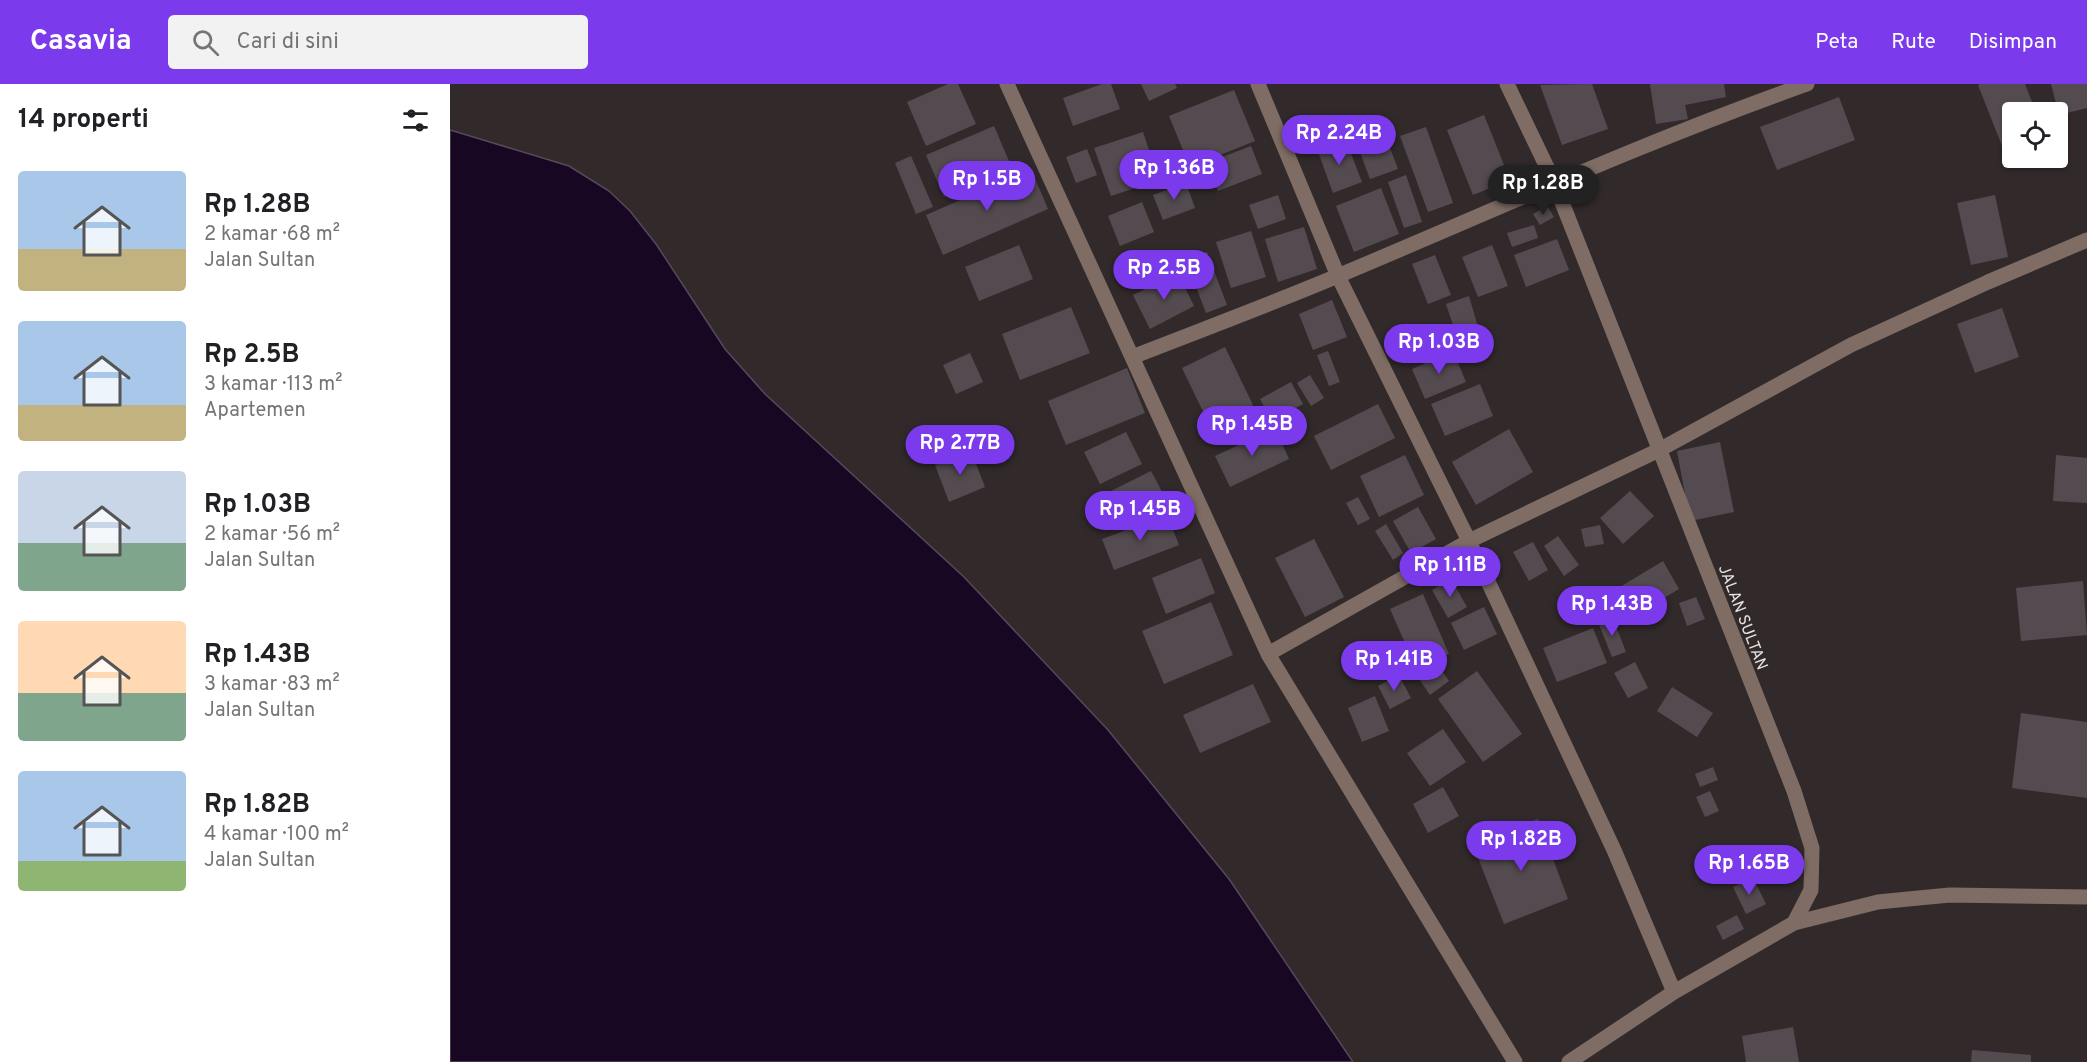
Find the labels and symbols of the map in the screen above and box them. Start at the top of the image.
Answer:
pin: Rp 2.24B [1277,115,1401,166]
pin: Rp 1.36B [1112,150,1236,201]
pin: Rp 1.5B [932,161,1042,212]
pin: Rp 1.28B [1481,165,1605,216]
pin: Rp 2.5B [1109,250,1219,301]
pin: Rp 1.03B [1377,324,1501,375]
pin: Rp 1.45B [1190,406,1314,457]
pin: Rp 2.77B [898,425,1022,476]
pin: Rp 1.45B [1078,491,1202,542]
pin: Rp 1.11B [1388,547,1512,598]
street label: JALAN SULTAN [1713,562,1771,673]
pin: Rp 1.43B [1550,586,1674,637]
pin: Rp 1.41B [1332,641,1456,692]
pin: Rp 1.82B [1459,821,1583,872]
pin: Rp 1.65B [1687,845,1811,896]

